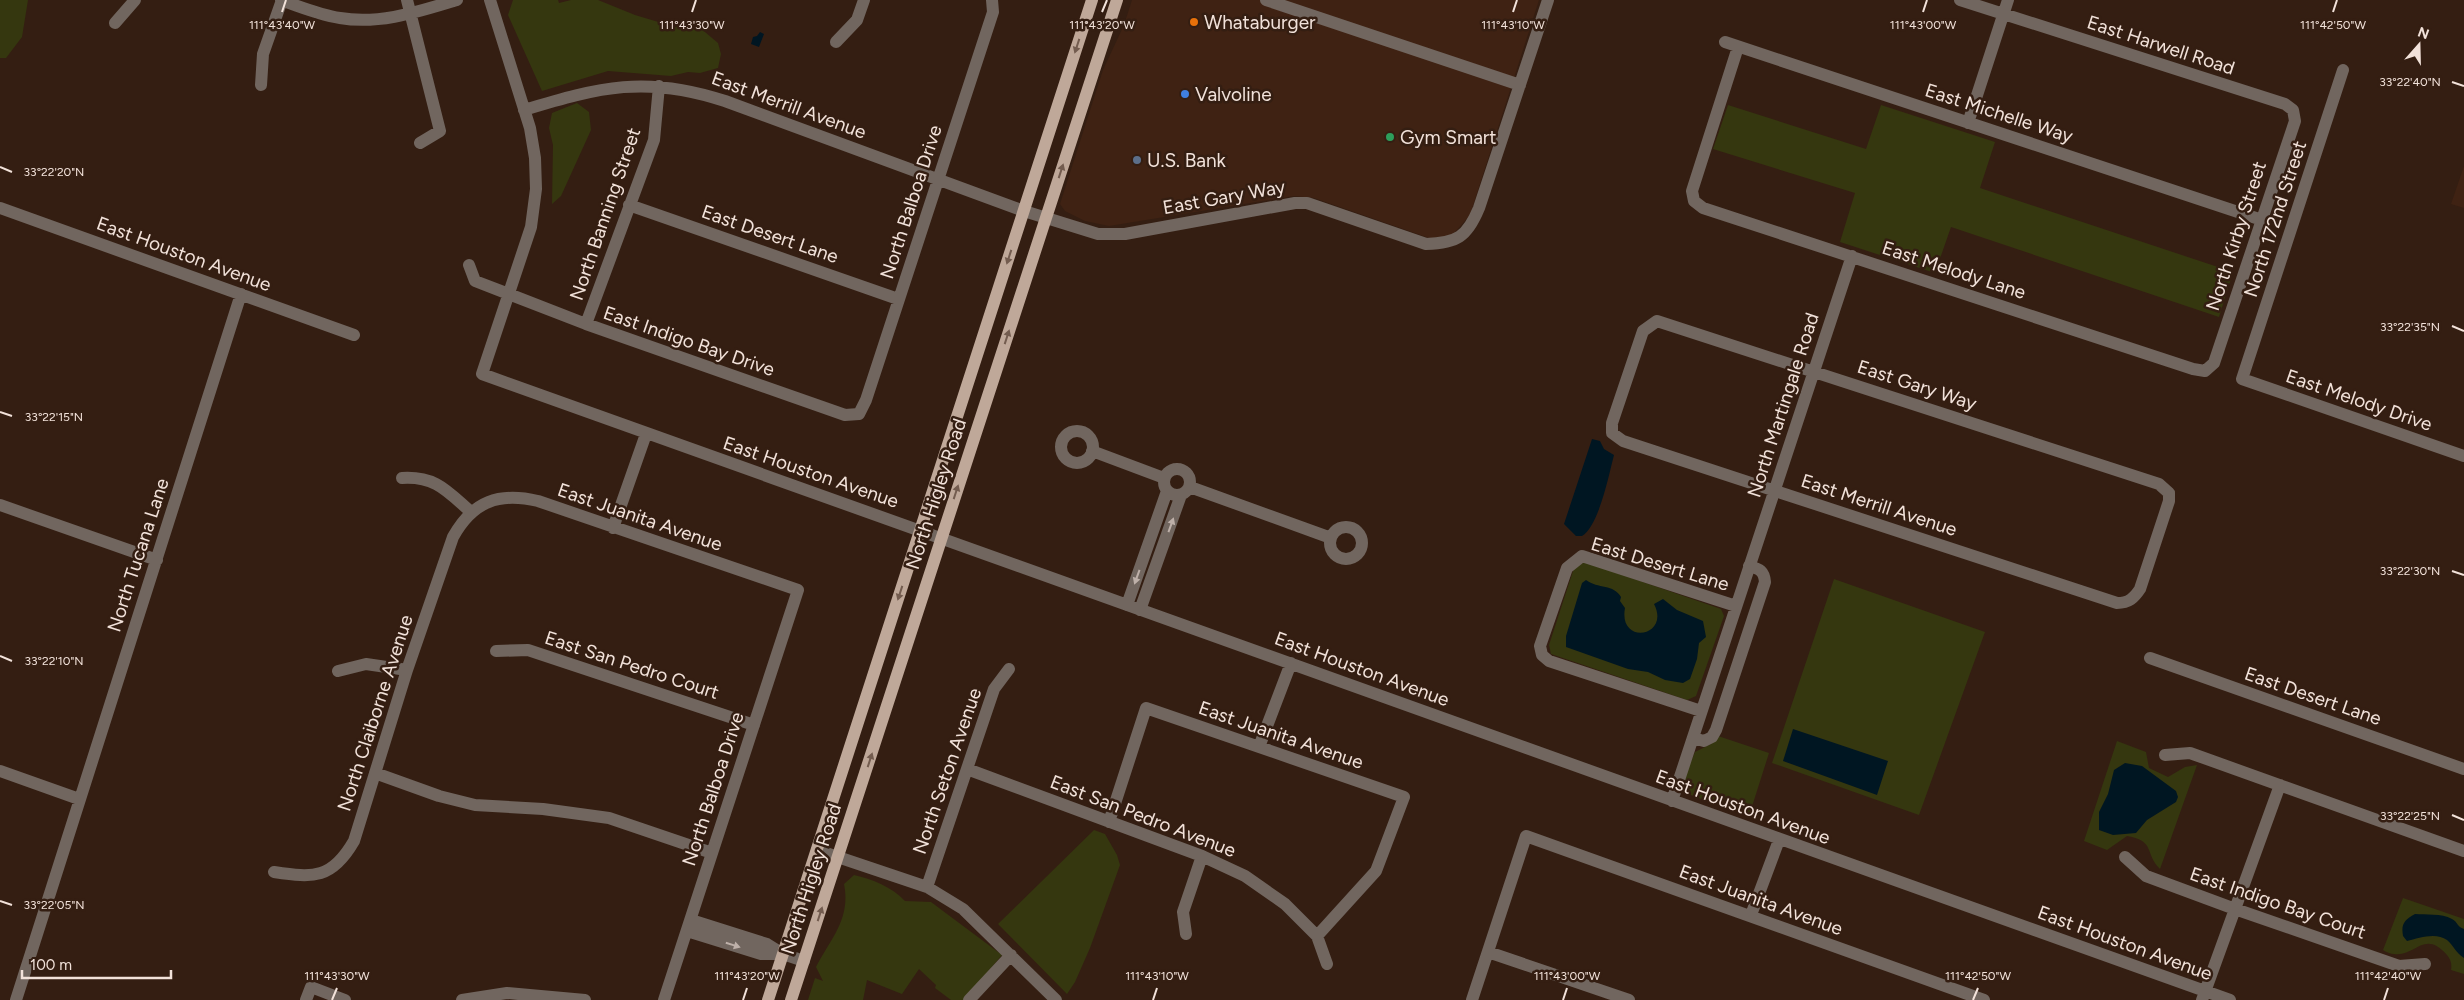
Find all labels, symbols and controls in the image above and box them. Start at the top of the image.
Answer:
street label: East Harwell Road [2084,10,2238,80]
place label: Whataburger [1204,11,1316,34]
marker: Whataburger [1188,16,1200,28]
text: 111°43'40"W [249,18,316,32]
text: 111°43'30"W [659,18,725,32]
text: 111°43'20"W [1069,18,1135,32]
text: 111°43'10"W [1481,18,1545,32]
text: 111°43'00"W [1890,18,1957,32]
text: 111°42'50"W [2300,18,2366,32]
north arrow [2394,20,2444,70]
text: N [2415,23,2431,43]
one-way arrow [1073,39,1081,54]
street label: East Merrill Avenue [709,66,869,144]
text: 33°22'40"N [2379,75,2441,89]
street label: East Michelle Way [1922,78,2076,148]
place label: Valvoline [1195,83,1272,106]
marker: Valvoline [1179,88,1191,100]
street label: North Balboa Drive [875,122,947,282]
street label: North Banning Street [565,125,645,303]
place label: Gym Smart [1400,126,1496,149]
marker: Gym Smart [1384,131,1396,143]
street label: North 172nd Street [2239,138,2311,300]
place label: U.S. Bank [1147,149,1227,172]
marker: U.S. Bank [1131,154,1143,166]
street label: North Kirby Street [2201,158,2271,314]
one-way arrow [1057,164,1065,179]
text: 33°22'20"N [24,165,84,179]
street label: East Gary Way [1161,175,1287,219]
street label: East Desert Lane [699,200,841,268]
street label: East Houston Avenue [94,212,274,296]
street label: East Melody Lane [1879,236,2029,304]
one-way arrow [1004,250,1012,265]
street label: East Indigo Bay Drive [600,301,778,381]
street label: North Martingale Road [1742,310,1824,500]
text: 33°22'35"N [2380,320,2440,334]
one-way arrow [1003,329,1011,344]
street label: East Gary Way [1855,355,1979,415]
street label: East Melody Drive [2283,364,2435,436]
text: 33°22'15"N [25,410,83,424]
street label: North Higley Road [901,416,971,572]
street label: East Houston Avenue [720,431,902,513]
street label: East Merrill Avenue [1798,469,1960,541]
street label: North Tucana Lane [102,475,174,635]
street label: East Juanita Avenue [555,478,725,556]
one-way arrow [953,484,961,499]
one-way arrow [1168,517,1175,532]
street label: East Desert Lane [1588,532,1732,596]
text: 33°22'30"N [2380,564,2440,578]
one-way arrow [1133,569,1140,584]
one-way arrow [895,586,903,601]
street label: North Claiborne Avenue [332,612,418,814]
street label: East San Pedro Court [542,626,722,704]
street label: East Houston Avenue [1272,627,1452,711]
text: 33°22'10"N [24,654,84,668]
street label: East Desert Lane [2242,662,2384,730]
street label: North Seton Avenue [908,685,986,857]
street label: East Juanita Avenue [1196,696,1366,774]
street label: North Balboa Drive [677,709,749,869]
one-way arrow [866,752,874,767]
street label: East Houston Avenue [1653,765,1833,849]
street label: East San Pedro Avenue [1047,770,1239,862]
street label: North Higley Road [776,801,846,957]
text: 33°22'25"N [2380,809,2440,823]
street label: East Juanita Avenue [1676,860,1846,940]
street label: East Indigo Bay Court [2187,862,2369,944]
text: 33°22'05"N [23,898,85,912]
street label: East Houston Avenue [2035,901,2215,985]
one-way arrow [816,907,824,922]
one-way arrow [726,942,741,950]
scale bar [22,948,171,980]
text: 100 m [30,956,72,974]
text: 111°43'30"W [304,969,370,983]
text: 111°43'20"W [714,969,780,983]
text: 111°43'10"W [1125,969,1189,983]
text: 111°43'00"W [1534,969,1601,983]
text: 111°42'50"W [1945,969,2011,983]
text: 111°42'40"W [2355,969,2422,983]

